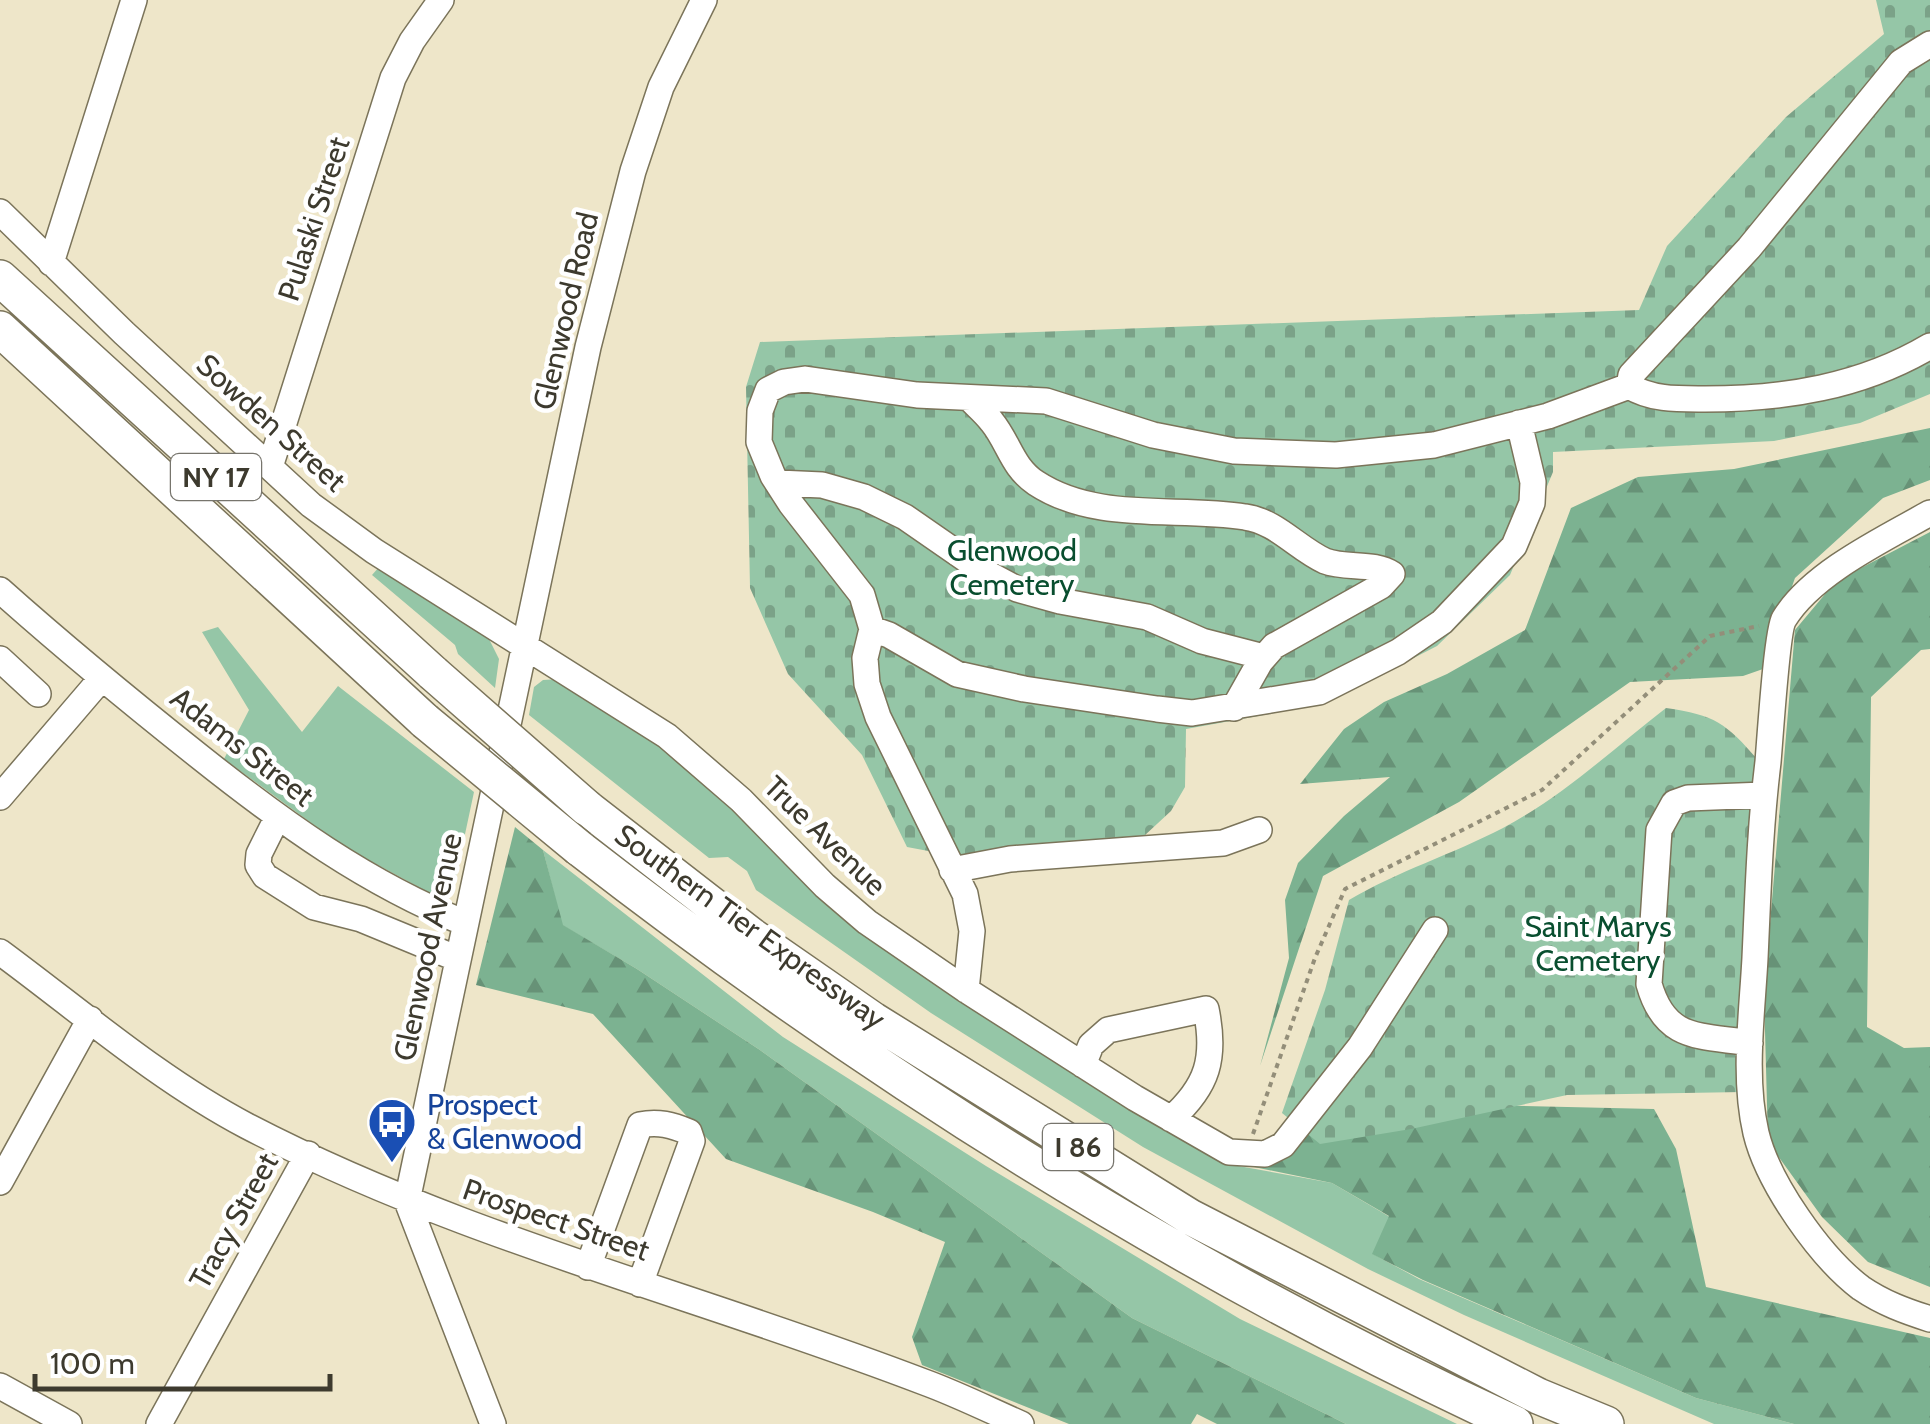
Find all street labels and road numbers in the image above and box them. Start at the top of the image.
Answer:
street label: Pulaski Street [270,132,357,306]
street label: Glenwood Road [525,208,606,413]
street label: Sowden Street [189,346,354,499]
road number: NY 17 [171,454,261,500]
street label: Adams Street [163,679,321,814]
street label: True Avenue [756,768,894,903]
street label: Southern Tier Expressway [608,816,893,1037]
street label: Glenwood Avenue [385,830,470,1064]
road number: I 86 [1043,1124,1113,1170]
street label: Tracy Street [181,1146,286,1295]
street label: Prospect Street [458,1170,654,1269]

